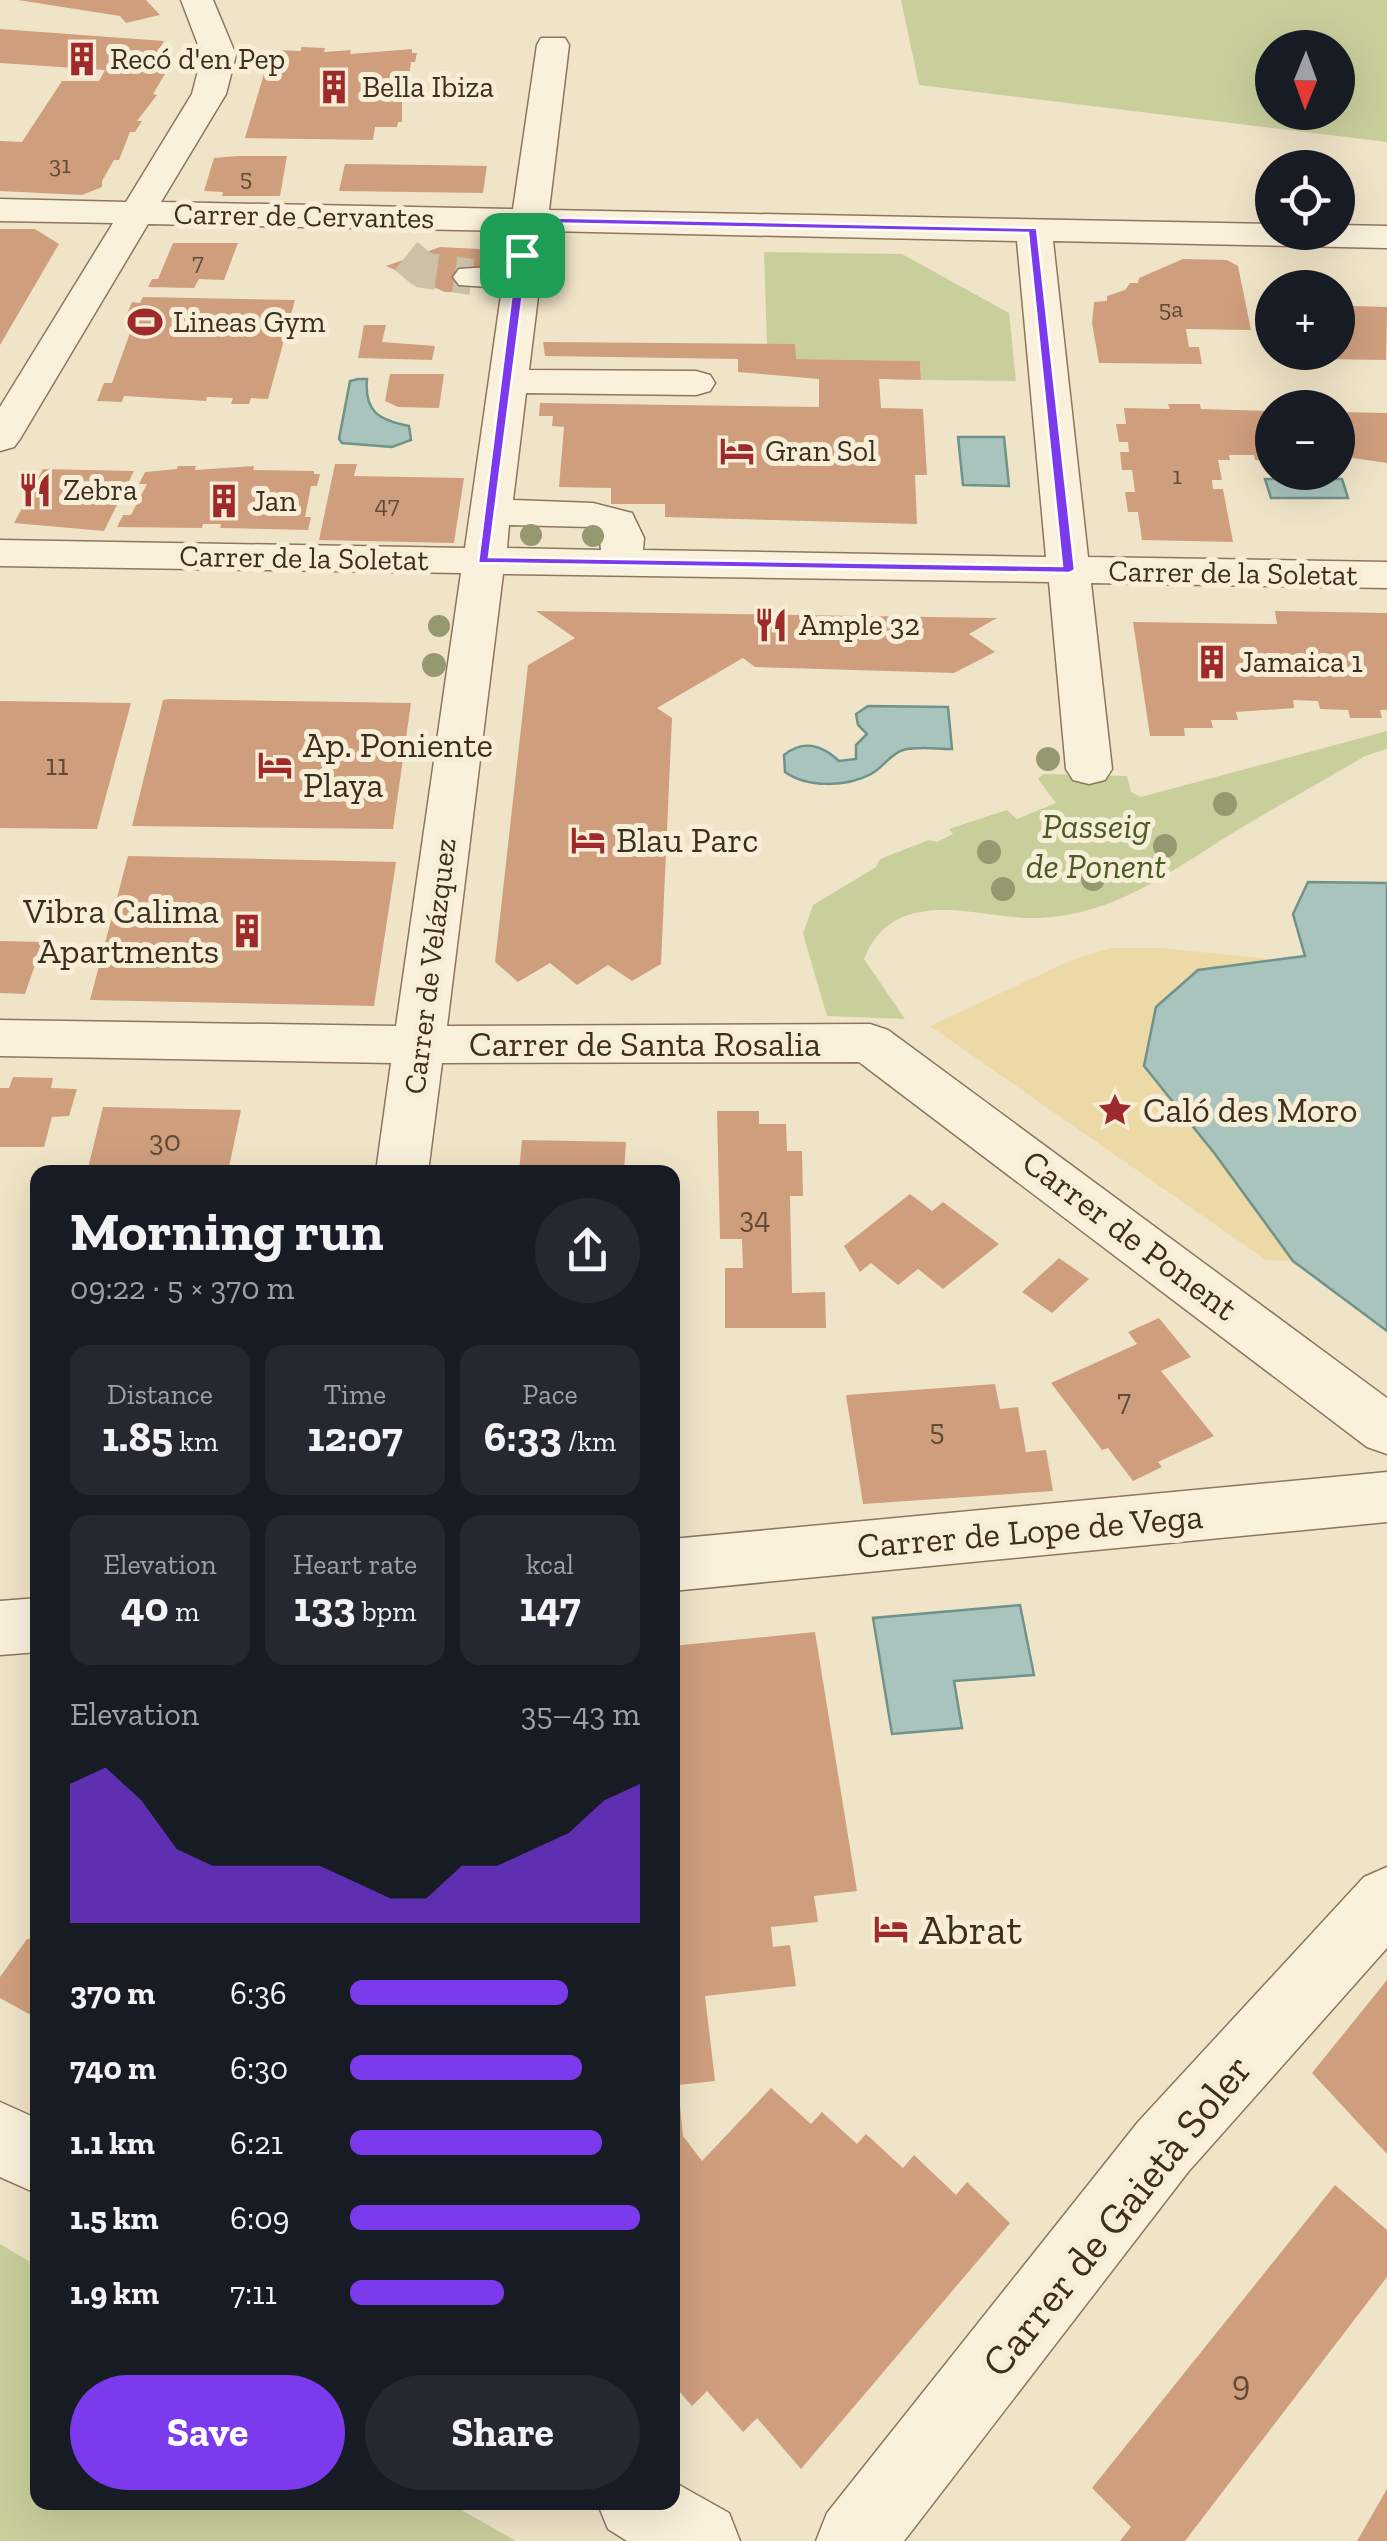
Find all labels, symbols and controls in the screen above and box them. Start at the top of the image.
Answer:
north arrow [1255,30,1355,130]
map controls [1255,30,1355,490]
building icon: Recó d'en Pep [63,40,101,78]
place label: Recó d'en Pep [110,41,285,77]
building icon: Bella Ibiza [315,68,353,106]
place label: Bella Ibiza [362,69,494,105]
house number: 31 [49,149,71,179]
button: locate [1255,150,1355,250]
house number: 5 [240,162,252,192]
street label: Carrer de Cervantes [173,196,435,236]
pin [480,213,565,298]
icon: arrive [495,228,550,283]
house number: 7 [192,246,204,276]
button: + [1255,270,1355,370]
house number: 5a [1159,293,1183,323]
sports icon: Lineas Gym [126,303,164,341]
place label: Lineas Gym [173,304,326,340]
button: − [1255,390,1355,490]
hotel icon: Gran Sol [718,432,756,470]
place label: Gran Sol [765,433,876,469]
house number: 1 [1172,460,1182,490]
restaurant icon: Zebra [16,471,54,509]
place label: Zebra [63,472,138,508]
building icon: Jan [205,482,243,520]
place label: Jan [252,483,297,519]
house number: 47 [375,489,400,519]
street label: Carrer de la Soletat [179,538,429,578]
street label: Carrer de la Soletat [1108,553,1358,593]
restaurant icon: Ample 32 [752,606,790,644]
place label: Ample 32 [799,607,920,643]
building icon: Jamaica 1 [1193,643,1231,681]
place label: Jamaica 1 [1240,644,1363,680]
place label: Ap. Poniente Playa [303,724,493,806]
hotel icon: Ap. Poniente Playa [256,746,294,784]
house number: 11 [45,747,69,783]
park label: Passeig de Ponent [1026,805,1166,887]
place label: Blau Parc [616,819,758,861]
hotel icon: Blau Parc [569,821,607,859]
street label: Carrer de Velázquez [396,836,464,1096]
place label: Vibra Calima Apartments [22,890,219,972]
building icon: Vibra Calima Apartments [228,912,266,950]
street label: Carrer de Santa Rosalia [469,1023,821,1065]
place label: Caló des Moro [1143,1089,1357,1131]
place icon: Caló des Moro [1096,1091,1134,1129]
house number: 30 [149,1123,181,1159]
street label: Carrer de Ponent [1014,1141,1246,1329]
text: Morning run [70,1198,384,1264]
button: share [535,1198,640,1303]
house number: 34 [740,1200,770,1236]
text: 09:22 · 5 × 370 m [70,1269,294,1307]
text: Distance [107,1378,213,1411]
text: Time [324,1378,386,1411]
text: Pace [522,1378,578,1411]
house number: 7 [1117,1382,1131,1418]
text: 1.85 [102,1411,173,1462]
text: 12:07 [308,1411,402,1462]
text: 6:33 [484,1411,562,1462]
house number: 5 [929,1412,945,1448]
text: km [173,1425,218,1458]
text: /km [562,1425,616,1458]
street label: Carrer de Lope de Vega [855,1495,1205,1567]
text: Elevation [104,1548,216,1581]
text: Heart rate [293,1548,417,1581]
text: kcal [526,1548,574,1581]
text: 40 [121,1581,169,1632]
text: 133 [294,1581,355,1632]
text: 147 [520,1581,580,1632]
text: m [169,1595,199,1628]
text: bpm [355,1595,416,1628]
text: Elevation [70,1695,199,1733]
text: 35–43 m [521,1695,640,1733]
place label: Abrat [919,1904,1023,1955]
hotel icon: Abrat [872,1910,910,1948]
text: 370 m [70,1974,155,2012]
text: 6:36 [230,1974,287,2012]
street label: Carrer de Gaietà Soler [971,2044,1262,2387]
text: 740 m [70,2049,156,2087]
text: 6:30 [230,2049,288,2087]
text: 1.1 km [70,2124,155,2162]
text: 6:21 [230,2124,283,2162]
text: 1.5 km [70,2199,159,2237]
text: 6:09 [230,2199,290,2237]
text: 1.9 km [70,2274,159,2312]
text: 7:11 [230,2274,277,2312]
house number: 9 [1232,2362,1250,2404]
button: Save [70,2375,345,2490]
button: Share [365,2375,640,2490]

